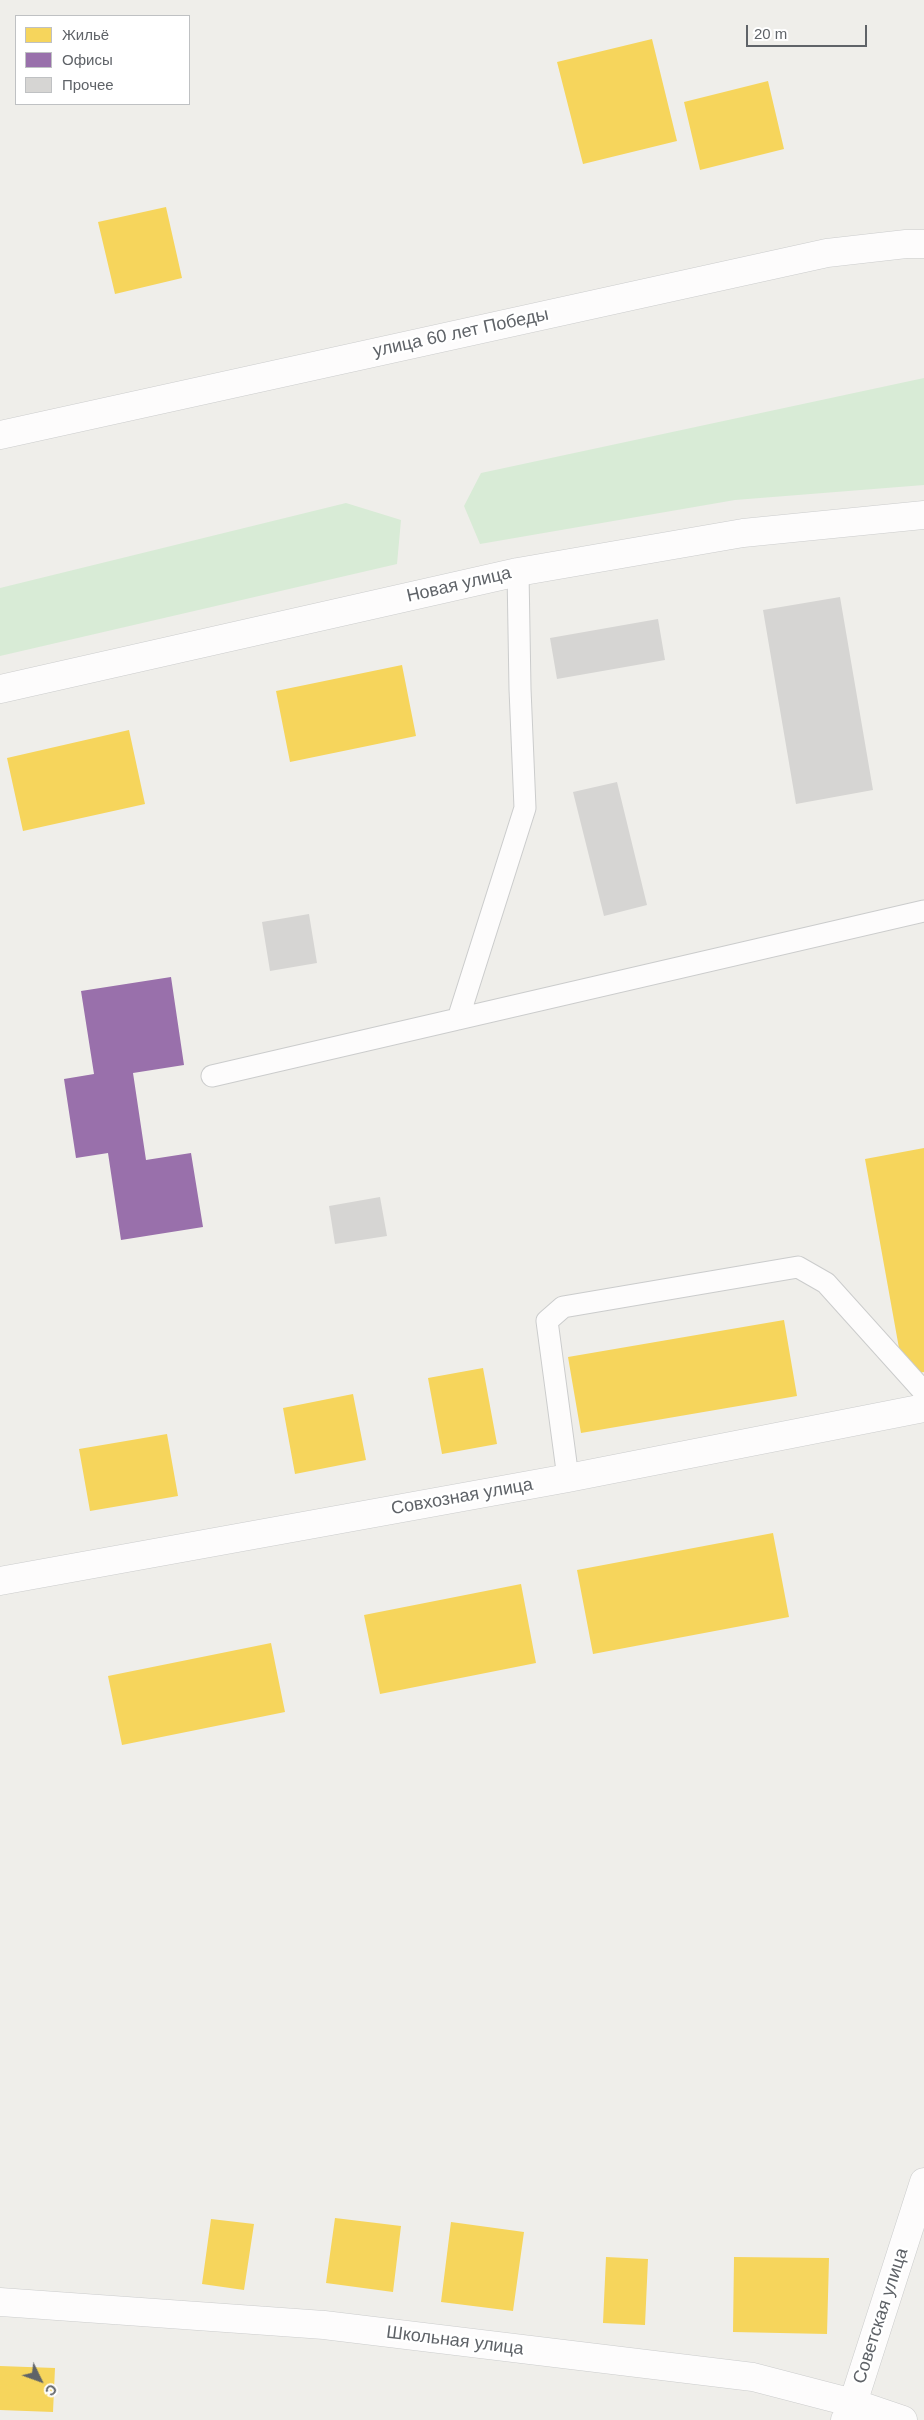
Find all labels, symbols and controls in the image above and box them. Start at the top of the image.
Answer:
legend [15,15,190,105]
scale bar [749,15,870,47]
text: 20 m [754,25,787,42]
text: Жильё [62,26,109,43]
text: Офисы [62,51,113,68]
text: Прочее [62,76,114,93]
street label: улица 60 лет Победы [371,304,551,362]
street label: Новая улица [405,562,513,608]
street label: Совхозная улица [389,1474,535,1520]
street label: Советская улица [849,2245,913,2387]
street label: Школьная улица [385,2322,525,2360]
north arrow [15,2355,65,2405]
text: С [42,2381,60,2399]

